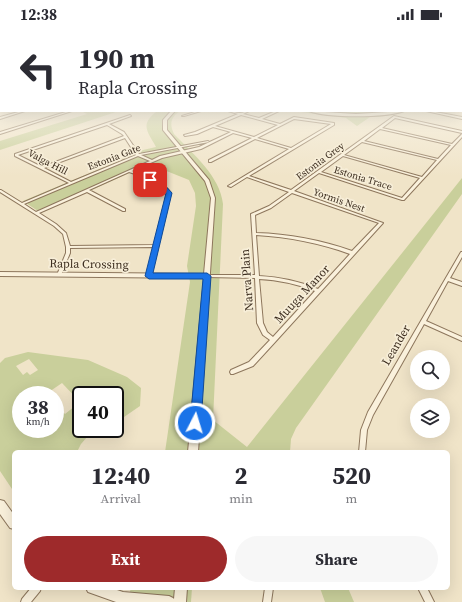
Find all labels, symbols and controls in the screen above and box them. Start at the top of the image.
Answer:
text: 12:38 [20,4,57,25]
text: 190 m [78,39,155,77]
icon: left [12,44,64,96]
text: Rapla Crossing [78,75,197,100]
street label: Estonia Grey [293,139,347,183]
street label: Estonia Gate [86,141,142,173]
street label: Valga Hill [26,146,70,178]
pin [133,163,167,197]
street label: Estonia Trace [332,163,394,193]
icon: arrive [139,169,161,191]
street label: Yormis Nest [311,185,367,215]
street label: Narva Plain [237,248,257,312]
street label: Rapla Crossing [49,255,129,273]
street label: Muuga Manor [271,261,333,327]
street label: Leander [378,322,414,368]
map controls [410,350,450,438]
button: search [410,350,450,390]
speed limit sign: 40 [72,386,124,438]
text: 38 [27,393,49,421]
button: layers [410,398,450,438]
position arrow [174,402,216,444]
text: km/h [26,415,50,428]
text: 12:40 [91,459,150,492]
text: 2 [235,459,248,492]
text: 520 [332,459,371,492]
text: Arrival [101,490,141,507]
text: min [229,490,253,507]
text: m [346,490,357,507]
button: Exit [24,536,227,582]
button: Share [235,536,438,582]

